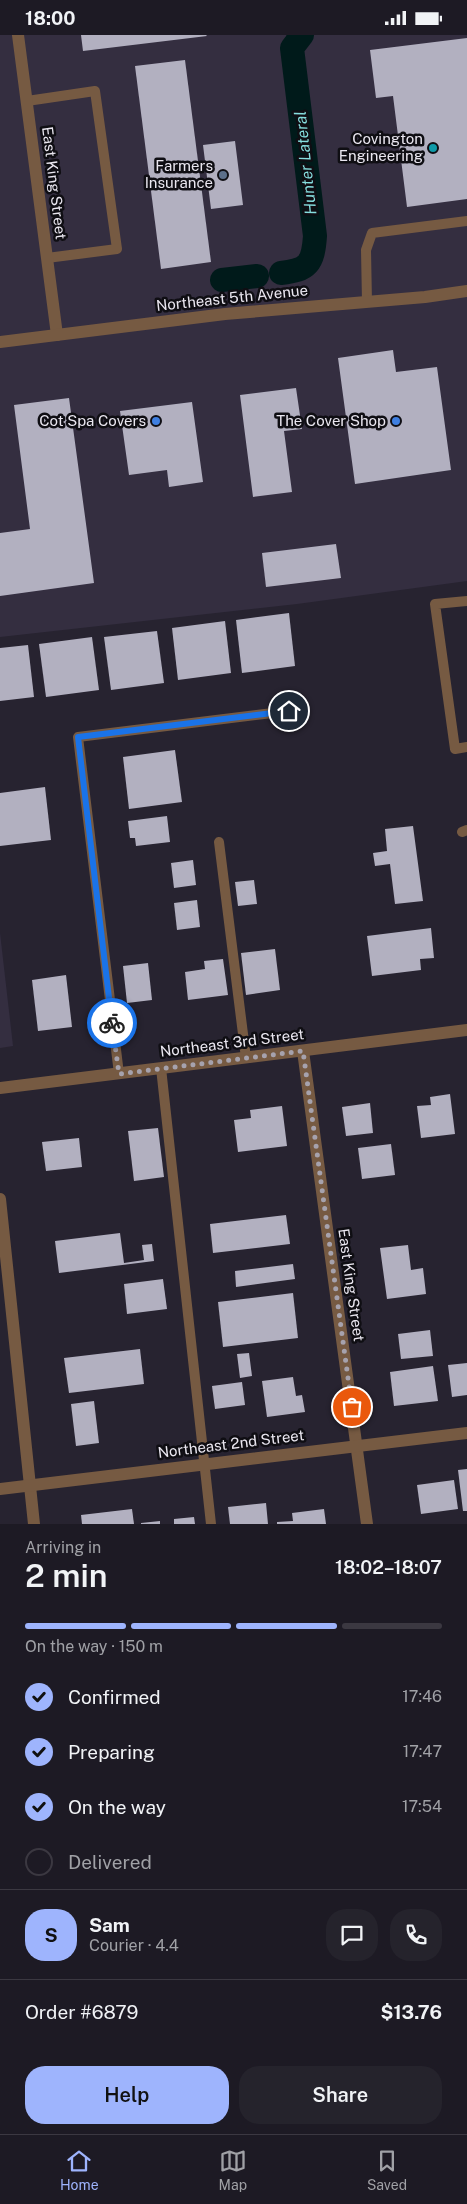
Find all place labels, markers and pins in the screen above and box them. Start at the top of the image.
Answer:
place label: Covington Engineering [339,130,423,164]
marker: Covington Engineering [427,142,439,154]
place label: Farmers Insurance [145,157,213,191]
marker: Farmers Insurance [217,169,229,181]
place label: Cot Spa Covers [39,412,146,429]
place label: The Cover Shop [276,412,386,429]
marker: Cot Spa Covers [150,415,162,427]
marker: The Cover Shop [390,415,402,427]
pin [268,690,310,732]
pin [331,1386,373,1428]

